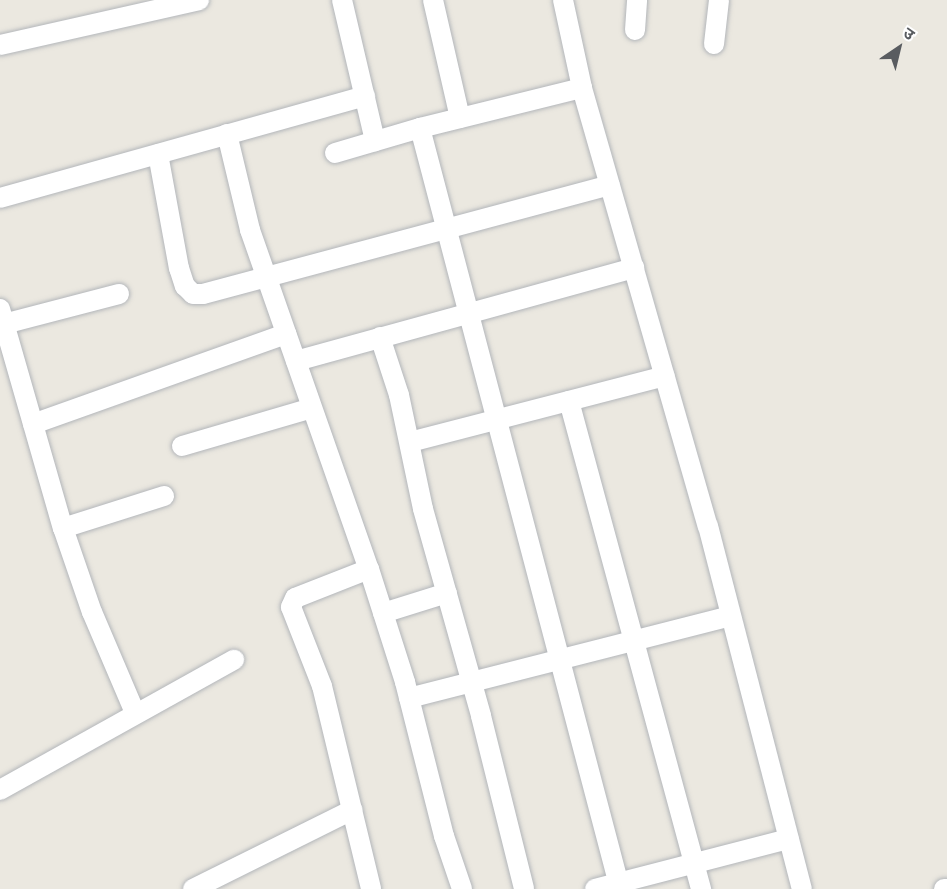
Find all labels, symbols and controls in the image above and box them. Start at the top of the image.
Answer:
north arrow [869,18,929,78]
text: उ [900,22,919,44]

